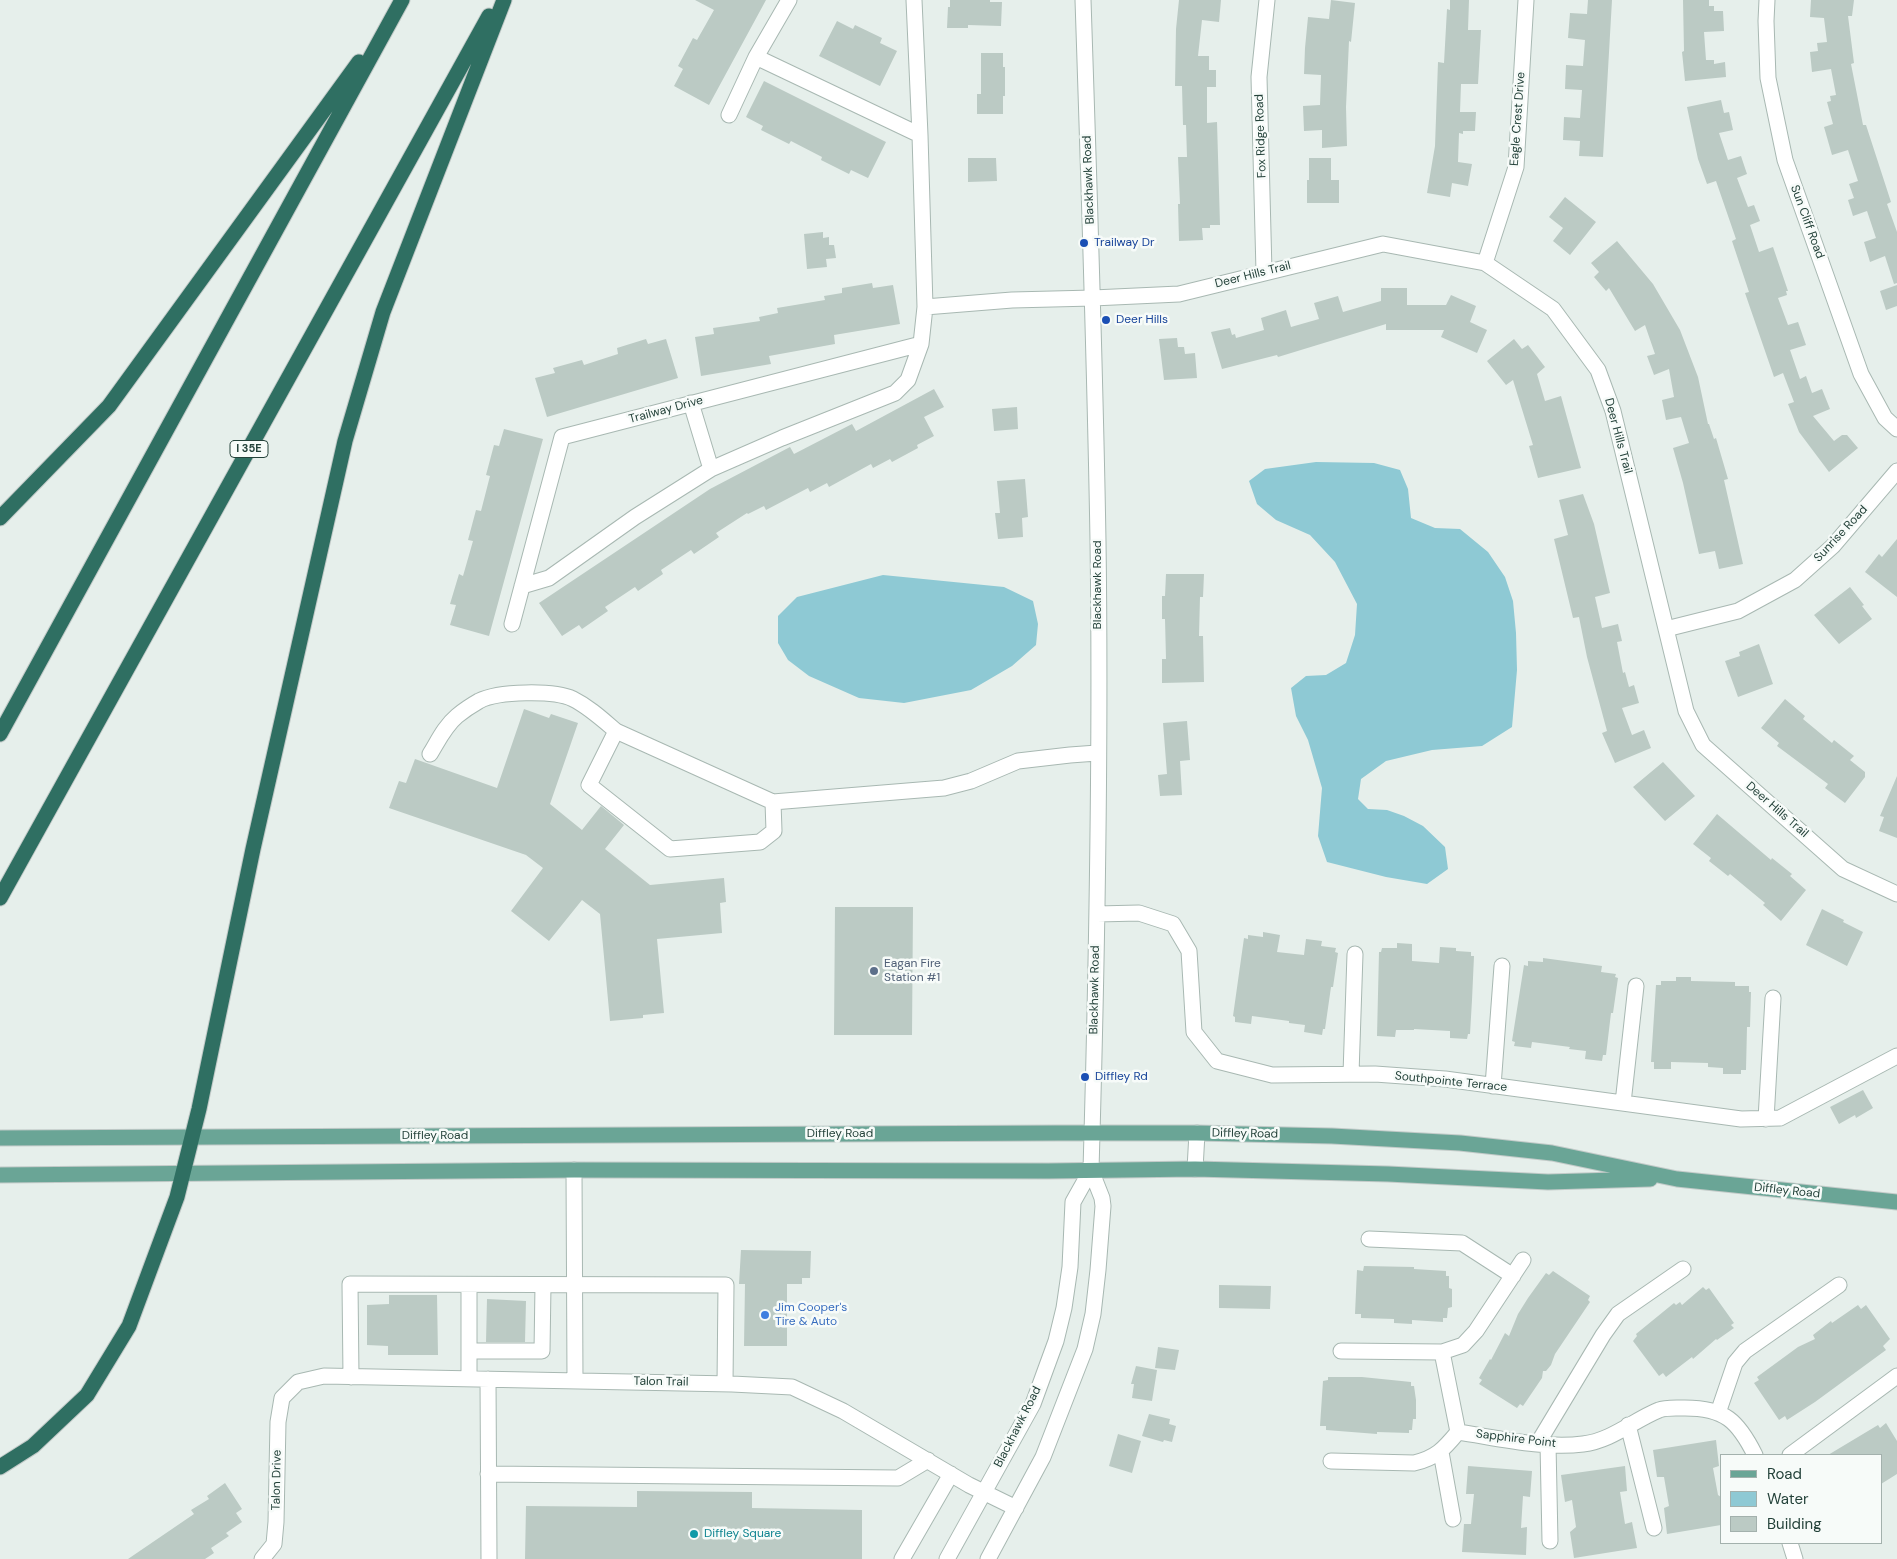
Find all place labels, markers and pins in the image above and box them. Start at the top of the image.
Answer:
place label: Trailway Dr [1094,236,1154,250]
marker: Trailway Dr [1078,237,1090,249]
place label: Deer Hills [1116,313,1168,327]
marker: Deer Hills [1100,314,1112,326]
place label: Eagan Fire Station #1 [884,957,941,985]
marker: Eagan Fire Station #1 [868,965,880,977]
place label: Diffley Rd [1095,1070,1148,1084]
marker: Diffley Rd [1079,1071,1091,1083]
place label: Jim Cooper's Tire & Auto [775,1301,847,1329]
marker: Jim Cooper's Tire & Auto [759,1309,771,1321]
place label: Diffley Square [704,1527,781,1541]
marker: Diffley Square [688,1528,700,1540]

